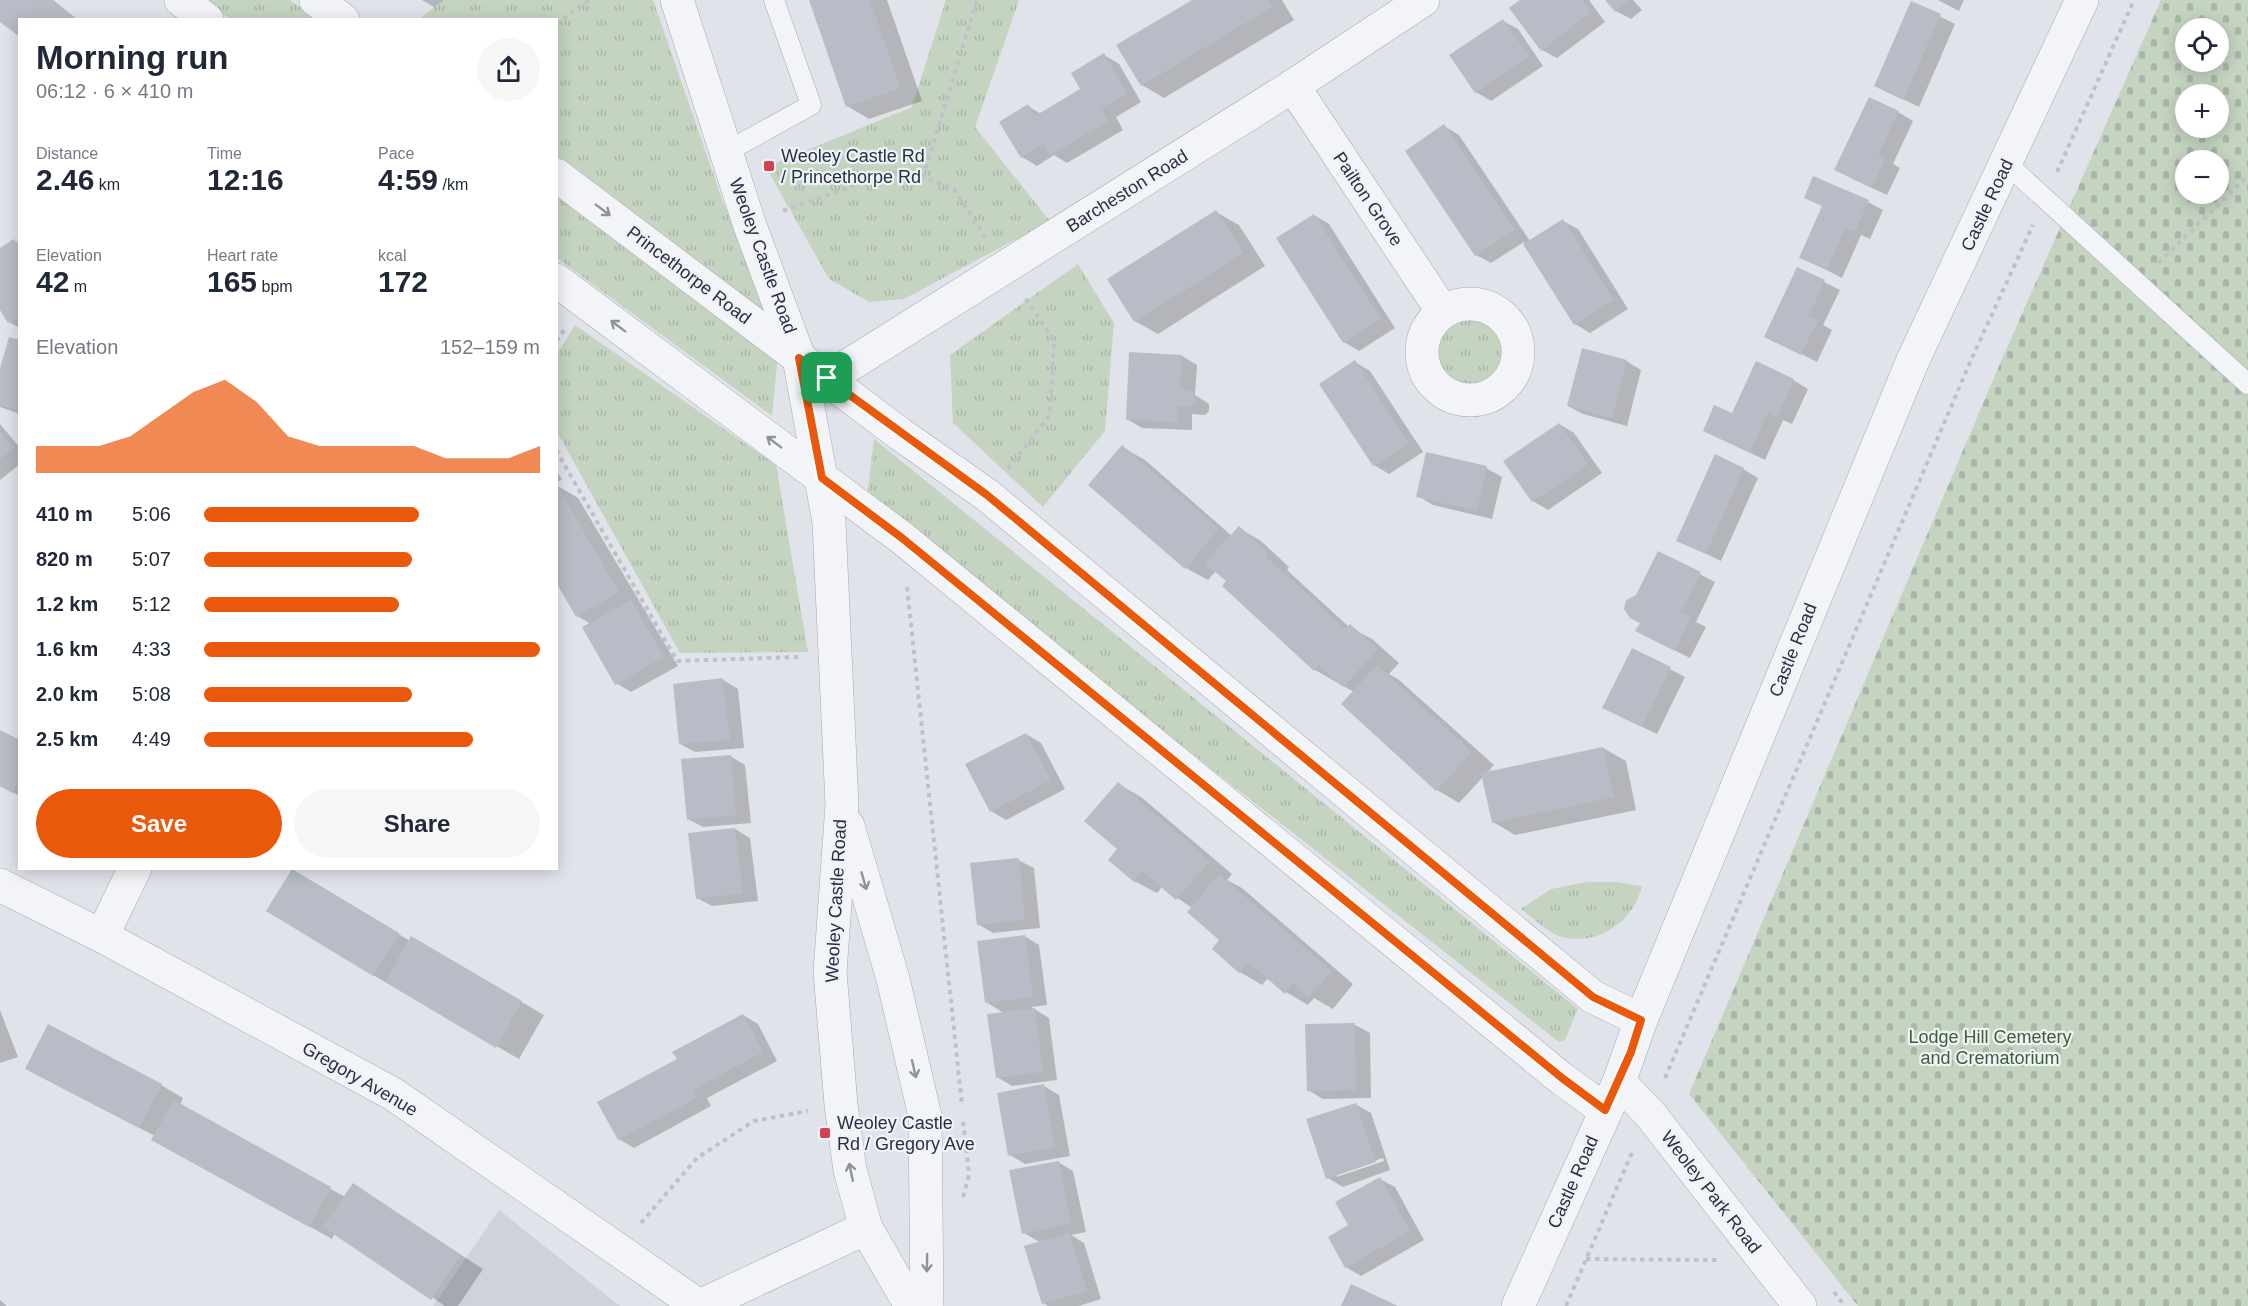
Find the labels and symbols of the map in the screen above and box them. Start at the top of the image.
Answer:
place label: Weoley Castle Rd / Princethorpe Rd [781,146,925,187]
street label: Barcheston Road [1063,146,1191,236]
street label: Pailton Grove [1329,148,1407,250]
street label: Castle Road [1957,156,2017,254]
marker: Weoley Castle Rd / Princethorpe Rd [762,159,776,173]
street label: Weoley Castle Road [726,176,800,336]
one-way arrow [595,204,611,216]
street label: Princethorpe Road [623,222,755,328]
one-way arrow [610,319,626,332]
pin [801,352,852,403]
one-way arrow [767,436,783,448]
street label: Castle Road [1765,600,1821,700]
street label: Weoley Castle Road [822,819,850,983]
one-way arrow [859,871,870,890]
park label: Lodge Hill Cemetery and Crematorium [1908,1027,2072,1068]
street label: Gregory Avenue [299,1038,421,1120]
one-way arrow [909,1059,921,1078]
place label: Weoley Castle Rd / Gregory Ave [837,1113,975,1154]
marker: Weoley Castle Rd / Gregory Ave [818,1126,832,1140]
street label: Weoley Park Road [1657,1127,1765,1257]
street label: Castle Road [1544,1133,1602,1231]
one-way arrow [845,1162,856,1182]
one-way arrow [921,1252,933,1272]

